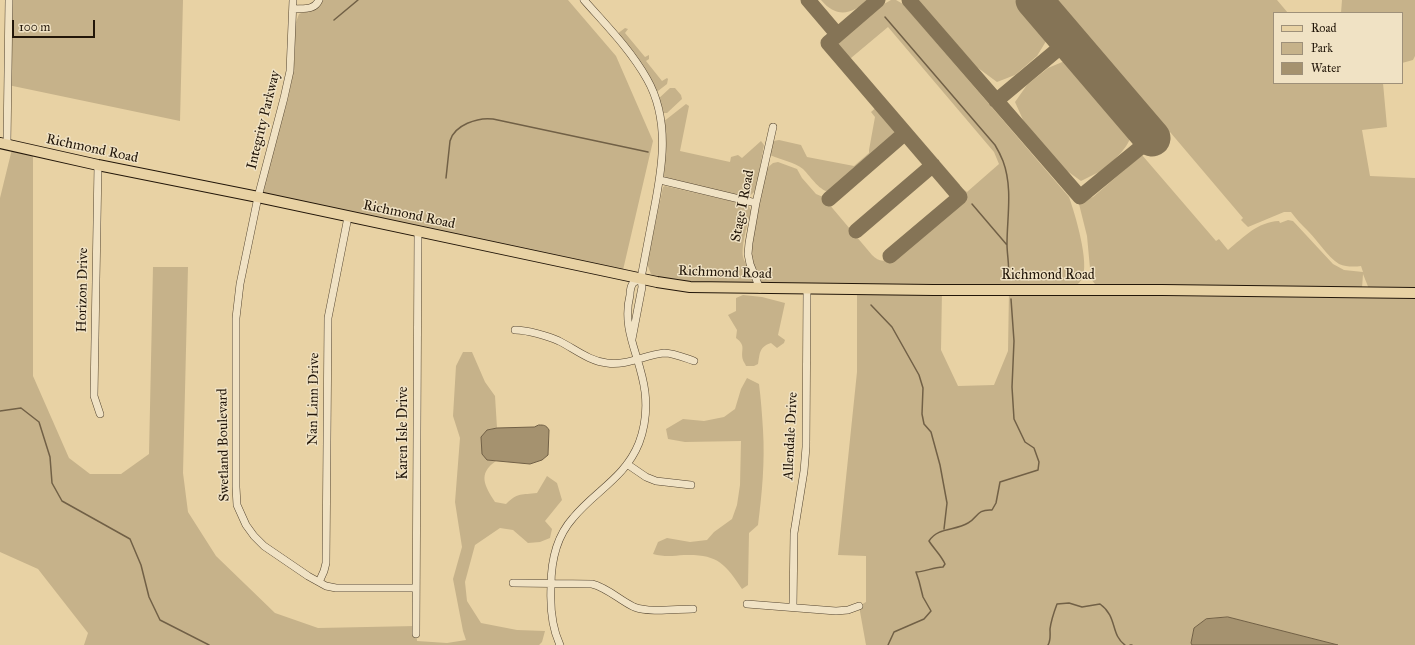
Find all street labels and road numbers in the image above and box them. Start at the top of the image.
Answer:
street label: Integrity Parkway [244,69,284,171]
street label: Richmond Road [44,131,140,167]
street label: Stage I Road [728,168,758,244]
street label: Richmond Road [361,197,457,233]
street label: Horizon Drive [74,247,92,333]
street label: Richmond Road [678,263,772,283]
street label: Richmond Road [1001,268,1095,284]
street label: Nan Linn Drive [305,352,323,446]
street label: Karen Isle Drive [396,386,412,480]
street label: Swetland Boulevard [215,388,233,502]
street label: Allendale Drive [780,391,802,481]

